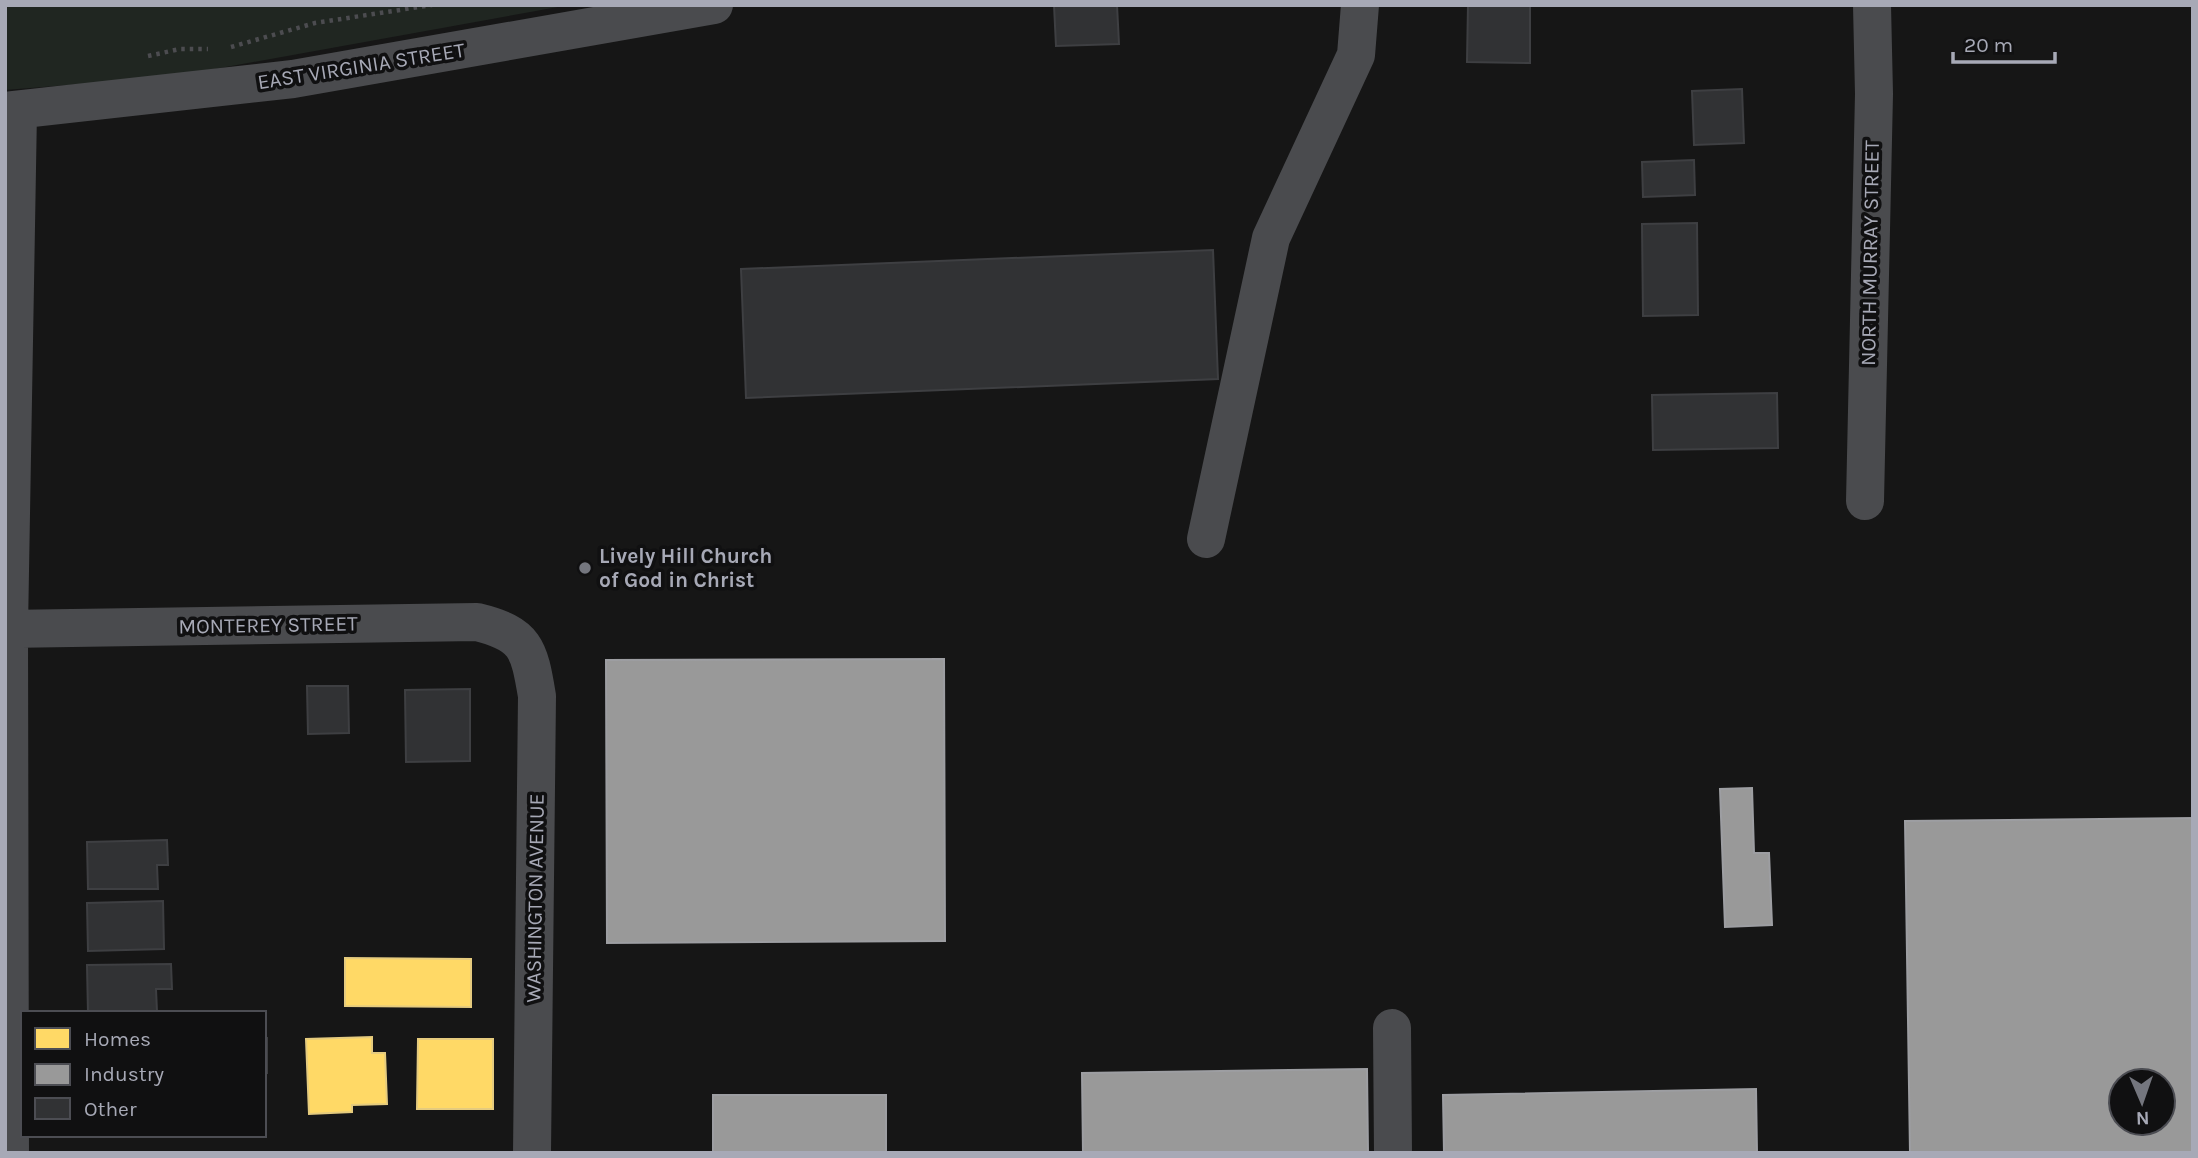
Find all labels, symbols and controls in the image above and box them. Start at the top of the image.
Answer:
scale bar [1953,21,2054,65]
text: 20 m [1964,33,2013,57]
street label: EAST VIRGINIA STREET [256,38,467,94]
street label: NORTH MURRAY STREET [1856,139,1884,366]
place label: Lively Hill Church of God in Christ [599,544,772,592]
marker: Lively Hill Church of God in Christ [577,560,593,576]
street label: MONTEREY STREET [178,611,358,639]
street label: WASHINGTON AVENUE [521,793,549,1003]
legend [21,1011,266,1137]
text: Homes [84,1027,151,1051]
text: Industry [84,1062,164,1086]
north arrow [2107,1067,2177,1137]
text: Other [84,1097,137,1121]
text: N [2135,1107,2150,1129]

